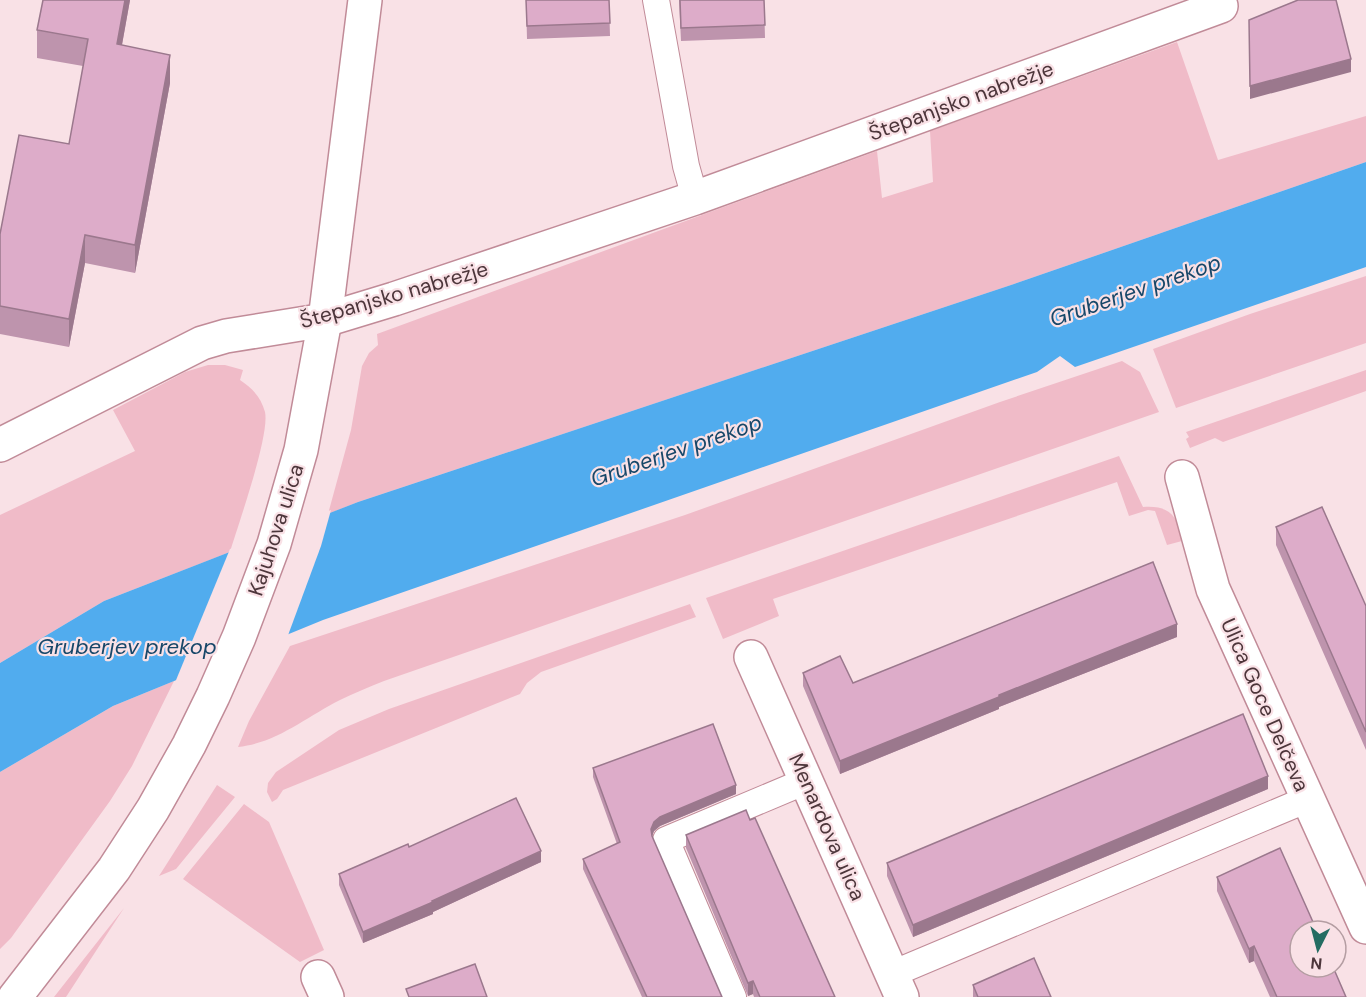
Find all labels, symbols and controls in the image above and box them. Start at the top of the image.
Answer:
street label: Štepanjsko nabrežje [865,55,1057,147]
water label: Gruberjev prekop [1046,248,1225,333]
street label: Štepanjsko nabrežje [297,255,492,335]
water label: Gruberjev prekop [587,408,766,493]
street label: Kajuhova ulica [242,460,310,600]
street label: Ulica Goce Delčeva [1214,614,1316,796]
water label: Gruberjev prekop [37,632,217,661]
street label: Menardova ulica [782,749,872,905]
north arrow [1288,919,1348,979]
text: N [1310,952,1323,974]

